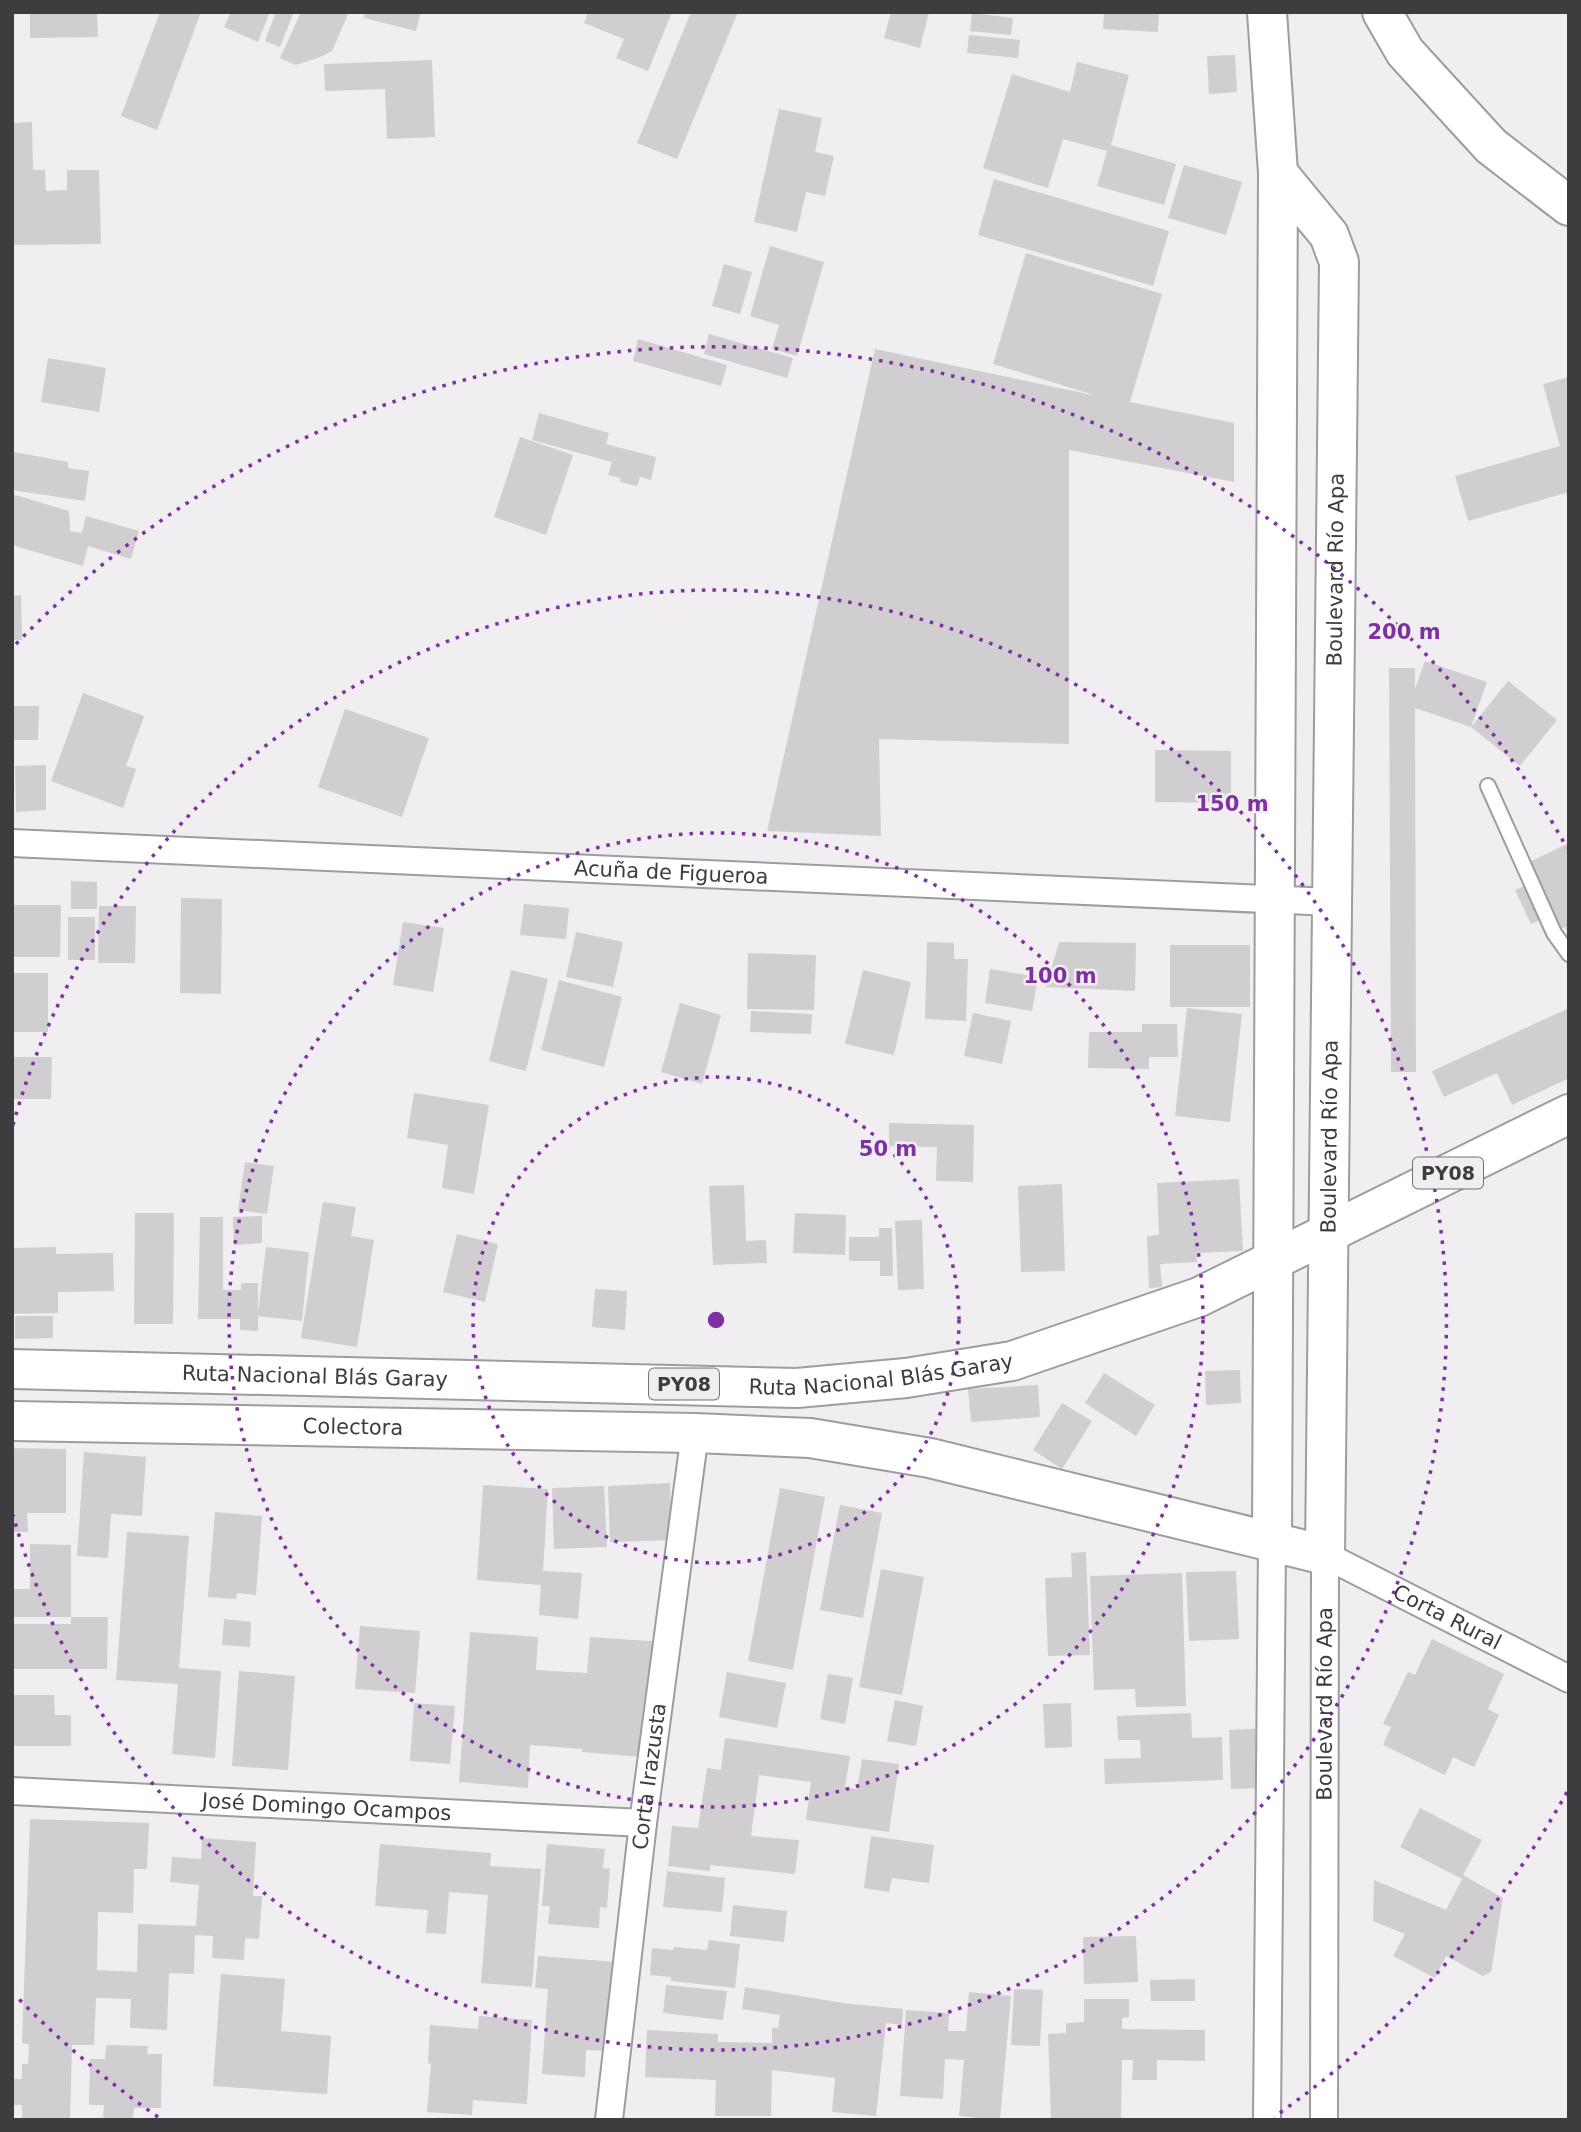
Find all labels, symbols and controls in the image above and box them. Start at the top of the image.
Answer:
street label: Boulevard Río Apa [1323,473,1349,667]
text: 200 m [1367,620,1441,644]
text: 150 m [1195,792,1269,816]
street label: Acuña de Figueroa [574,856,769,889]
text: 100 m [1023,964,1097,988]
street label: Boulevard Río Apa [1316,1040,1343,1234]
text: 50 m [859,1137,917,1161]
road number: PY08 [1413,1158,1483,1189]
centre of rings [704,1308,728,1332]
street label: Ruta Nacional Blás Garay [748,1349,1015,1400]
street label: Ruta Nacional Blás Garay [182,1361,448,1392]
road number: PY08 [649,1368,719,1400]
street label: Colectora [303,1414,403,1440]
street label: Corta Rural [1389,1580,1505,1655]
street label: Boulevard Río Apa [1313,1607,1337,1801]
street label: Corta Irazusta [628,1701,671,1851]
street label: José Domingo Ocampos [199,1789,452,1825]

